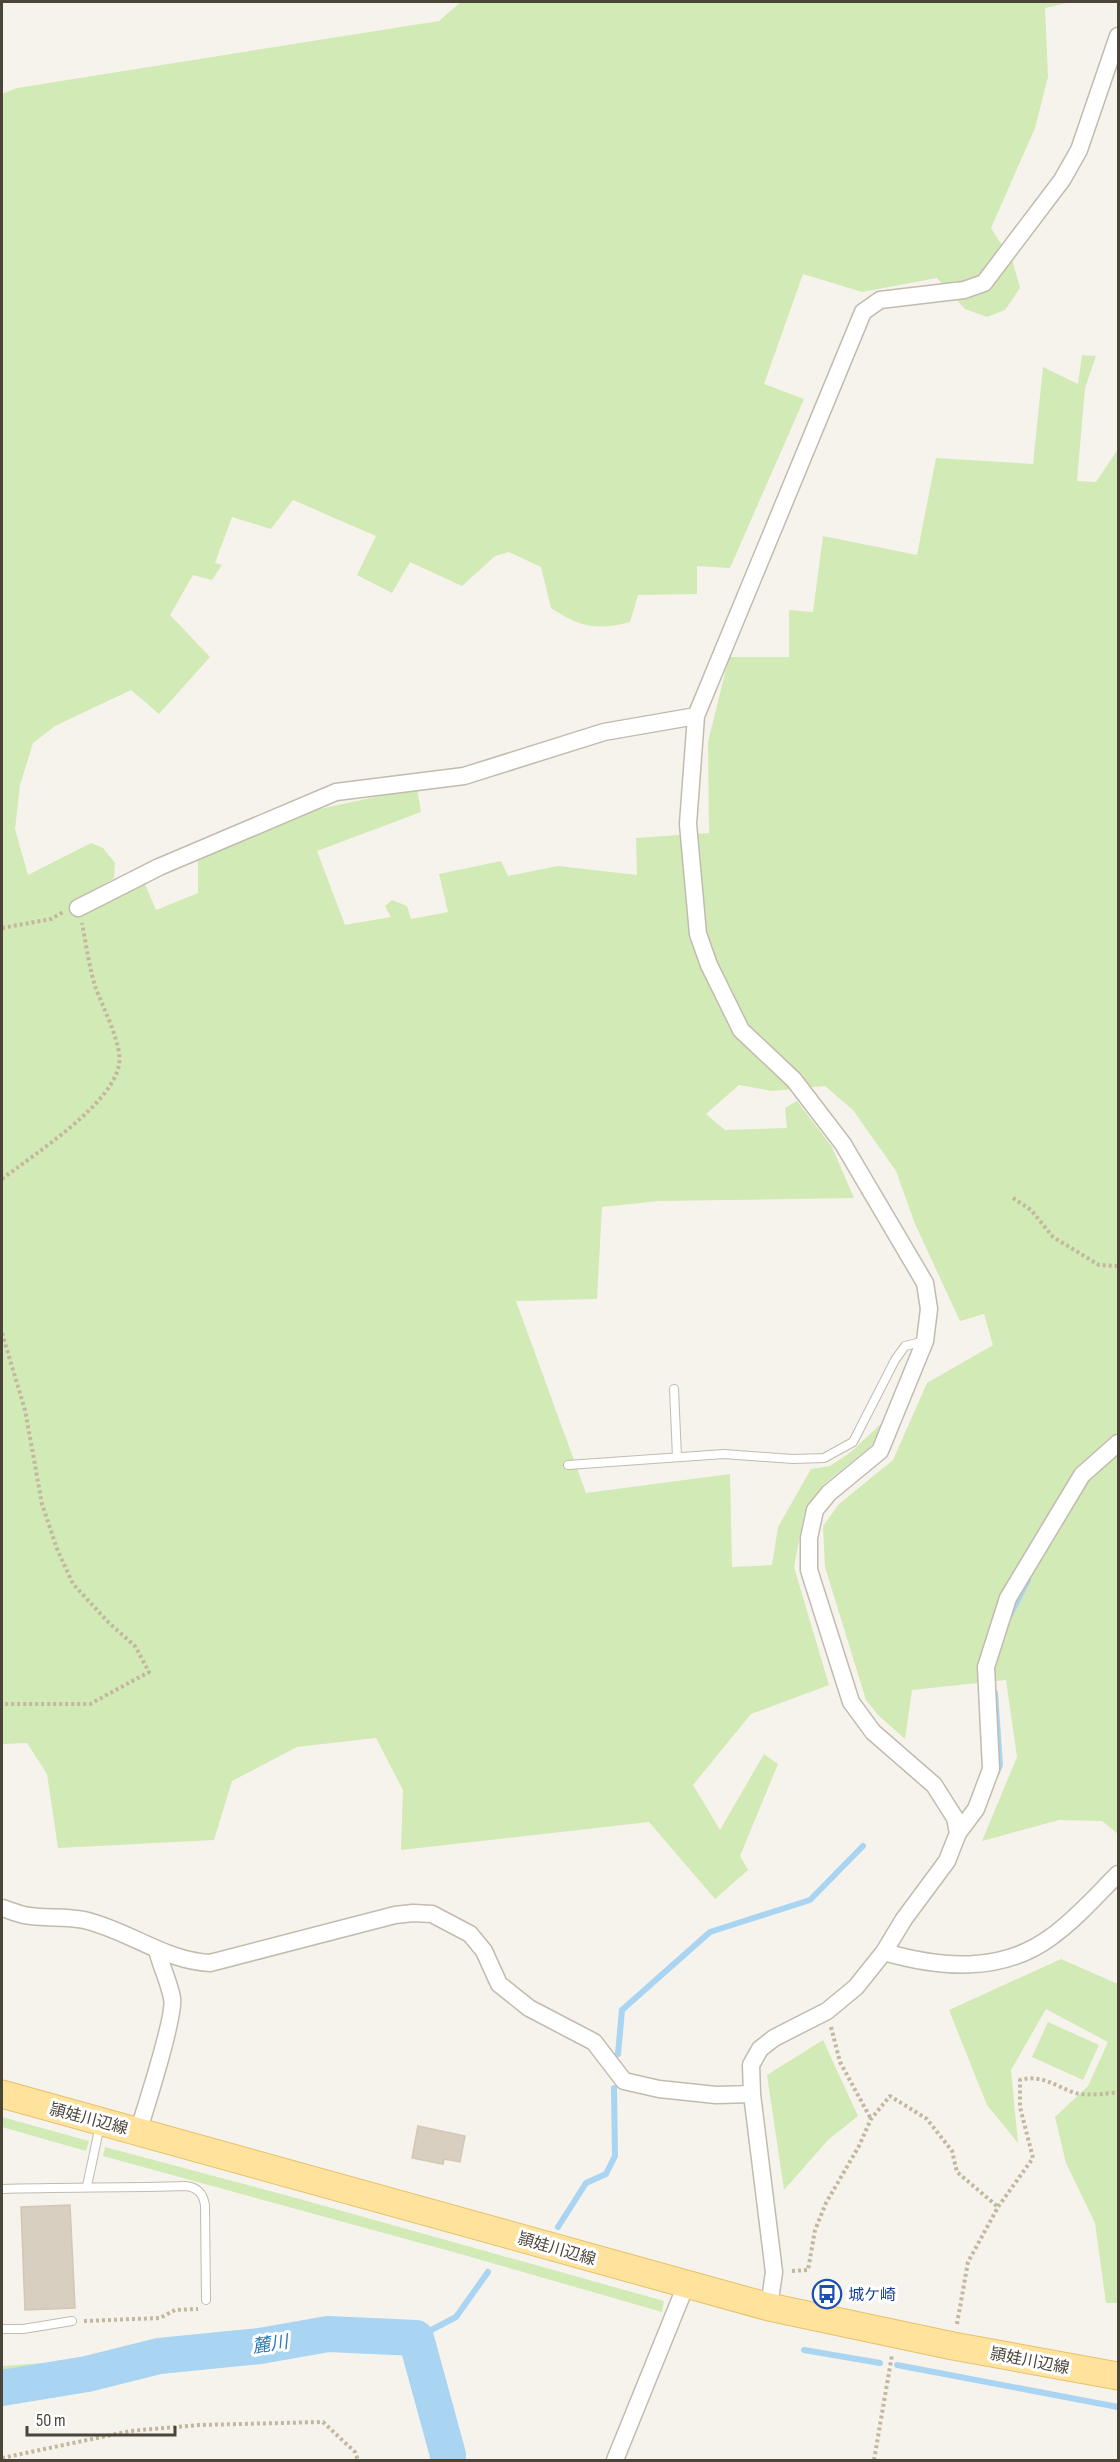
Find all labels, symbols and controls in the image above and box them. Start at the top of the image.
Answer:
street label: 頴娃川辺線 [48,2100,130,2139]
street label: 頴娃川辺線 [516,2229,598,2270]
bus stop icon: 城ケ崎 [811,2278,843,2310]
place label: 城ケ崎 [848,2286,896,2305]
water label: 麓川 [251,2331,291,2358]
street label: 頴娃川辺線 [989,2345,1071,2378]
scale bar [27,2399,176,2437]
text: 50 m [36,2410,66,2431]

